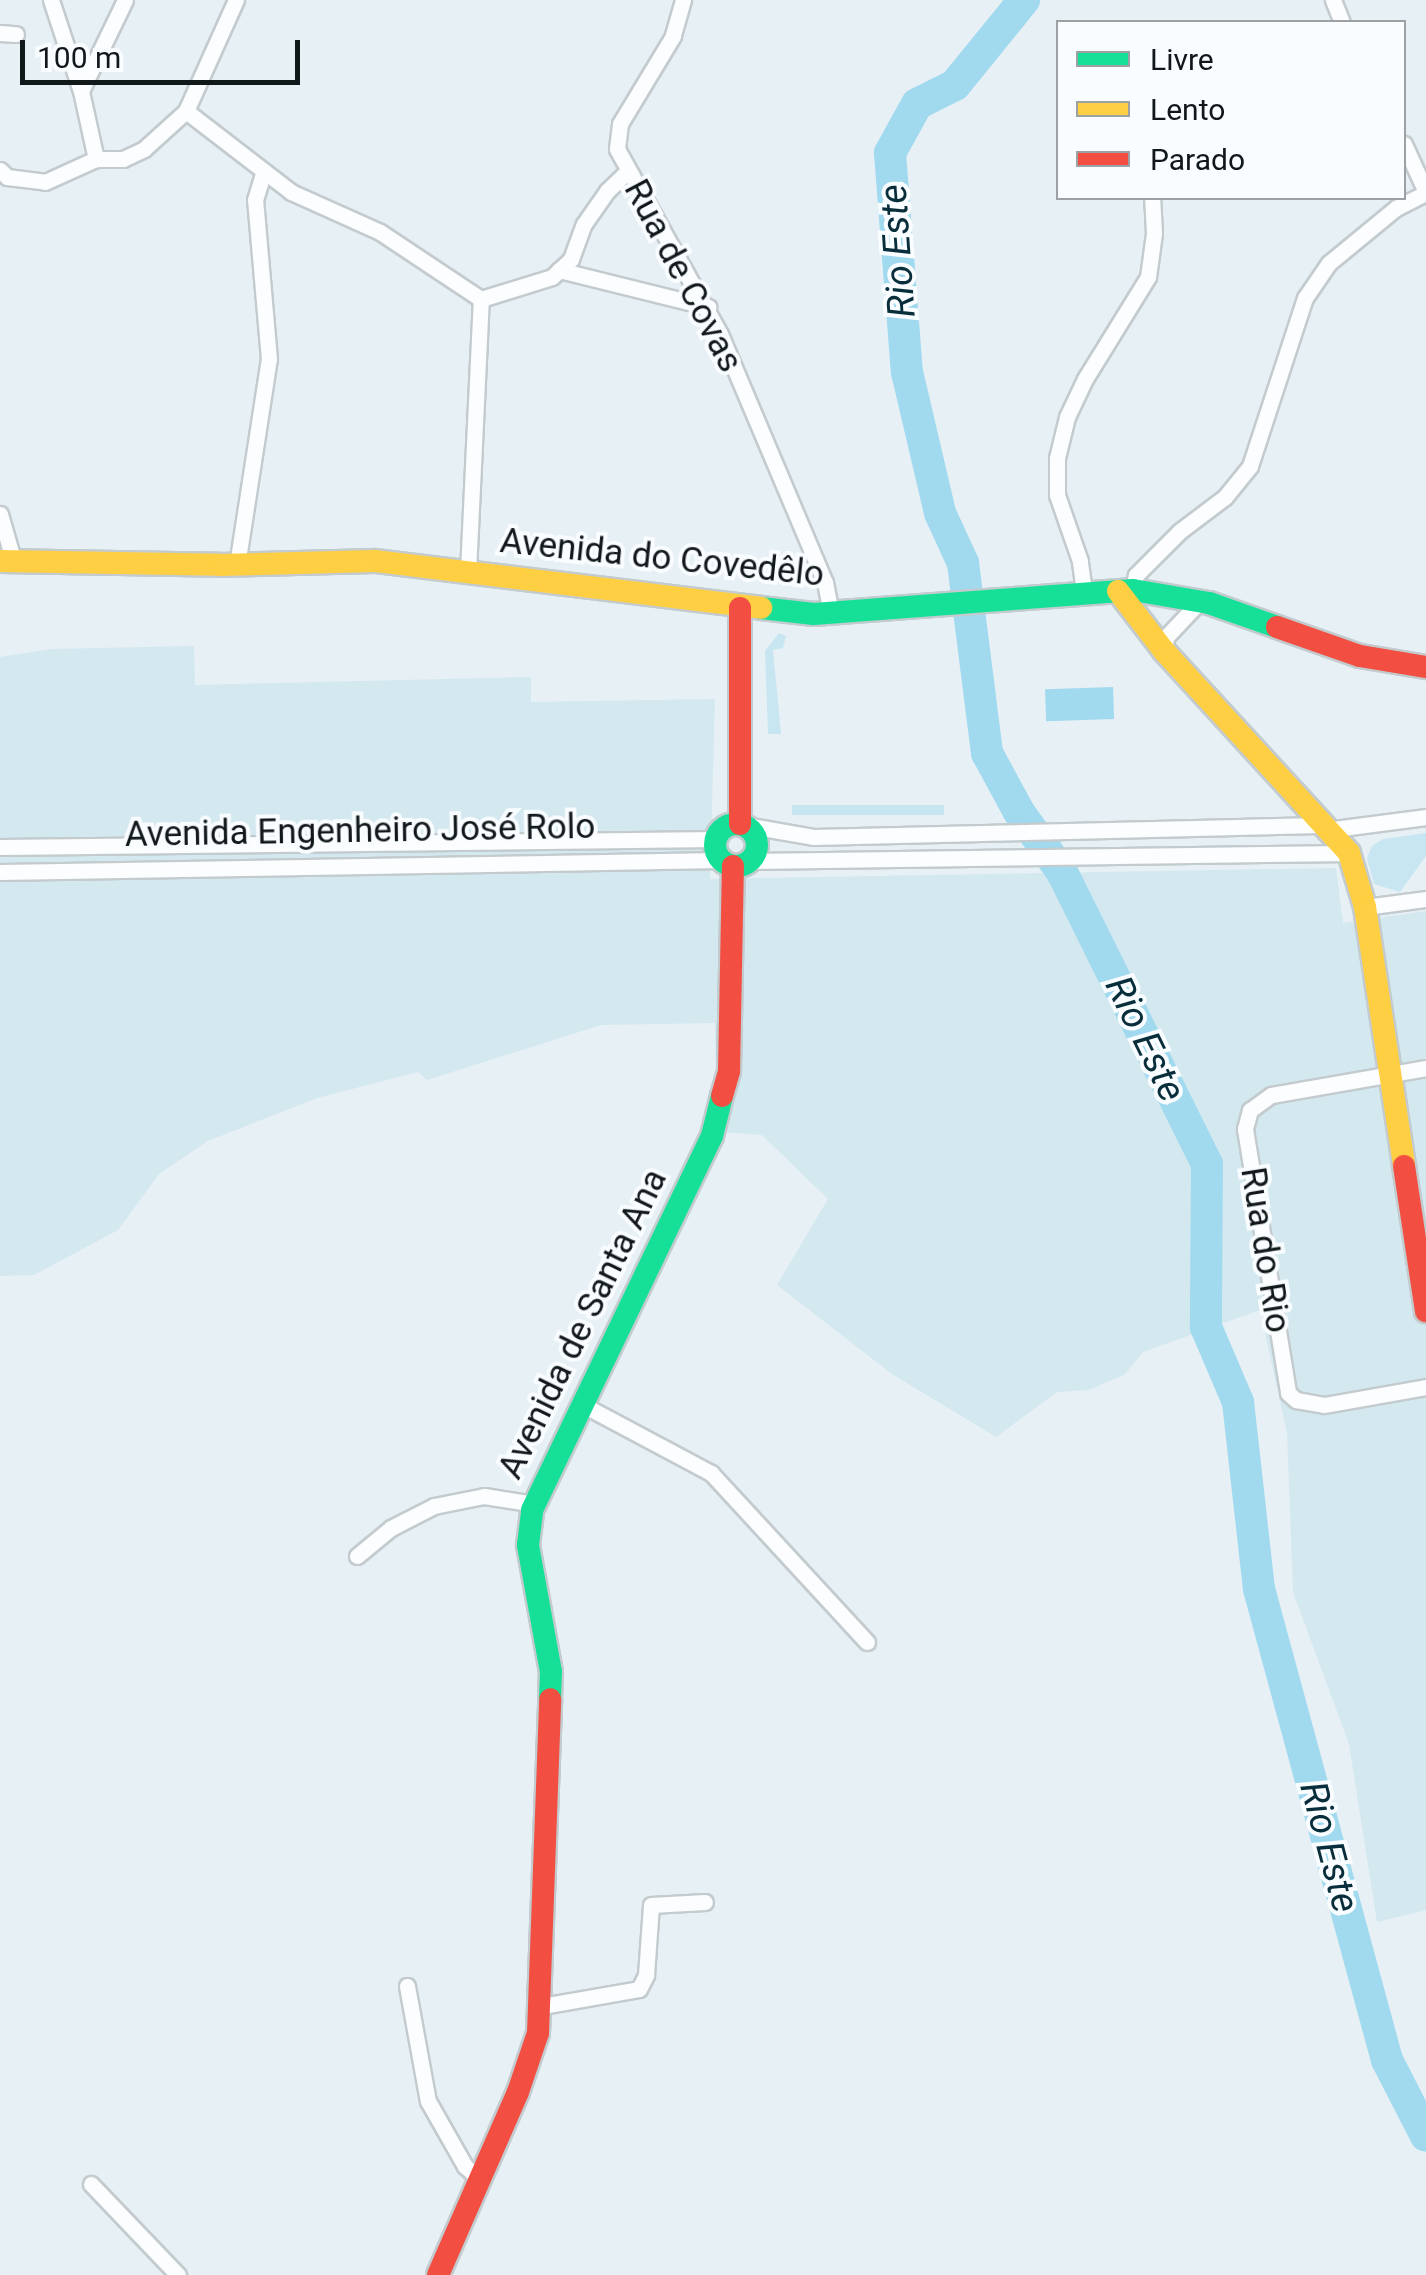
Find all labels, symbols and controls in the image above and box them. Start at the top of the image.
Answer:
scale bar [25,20,305,82]
legend [1056,20,1406,200]
text: 100 m [37,40,121,75]
text: Livre [1150,42,1214,77]
text: Lento [1150,92,1225,127]
text: Parado [1150,142,1245,177]
street label: Rua de Covas [615,173,751,379]
water label: Rio Este [871,183,925,319]
street label: Avenida do Covedêlo [498,520,826,596]
street label: Avenida Engenheiro José Rolo [124,806,596,856]
water label: Rio Este [1095,969,1195,1109]
street label: Avenida de Santa Ana [490,1162,676,1486]
street label: Rua do Rio [1231,1164,1299,1336]
water label: Rio Este [1290,1777,1368,1917]

